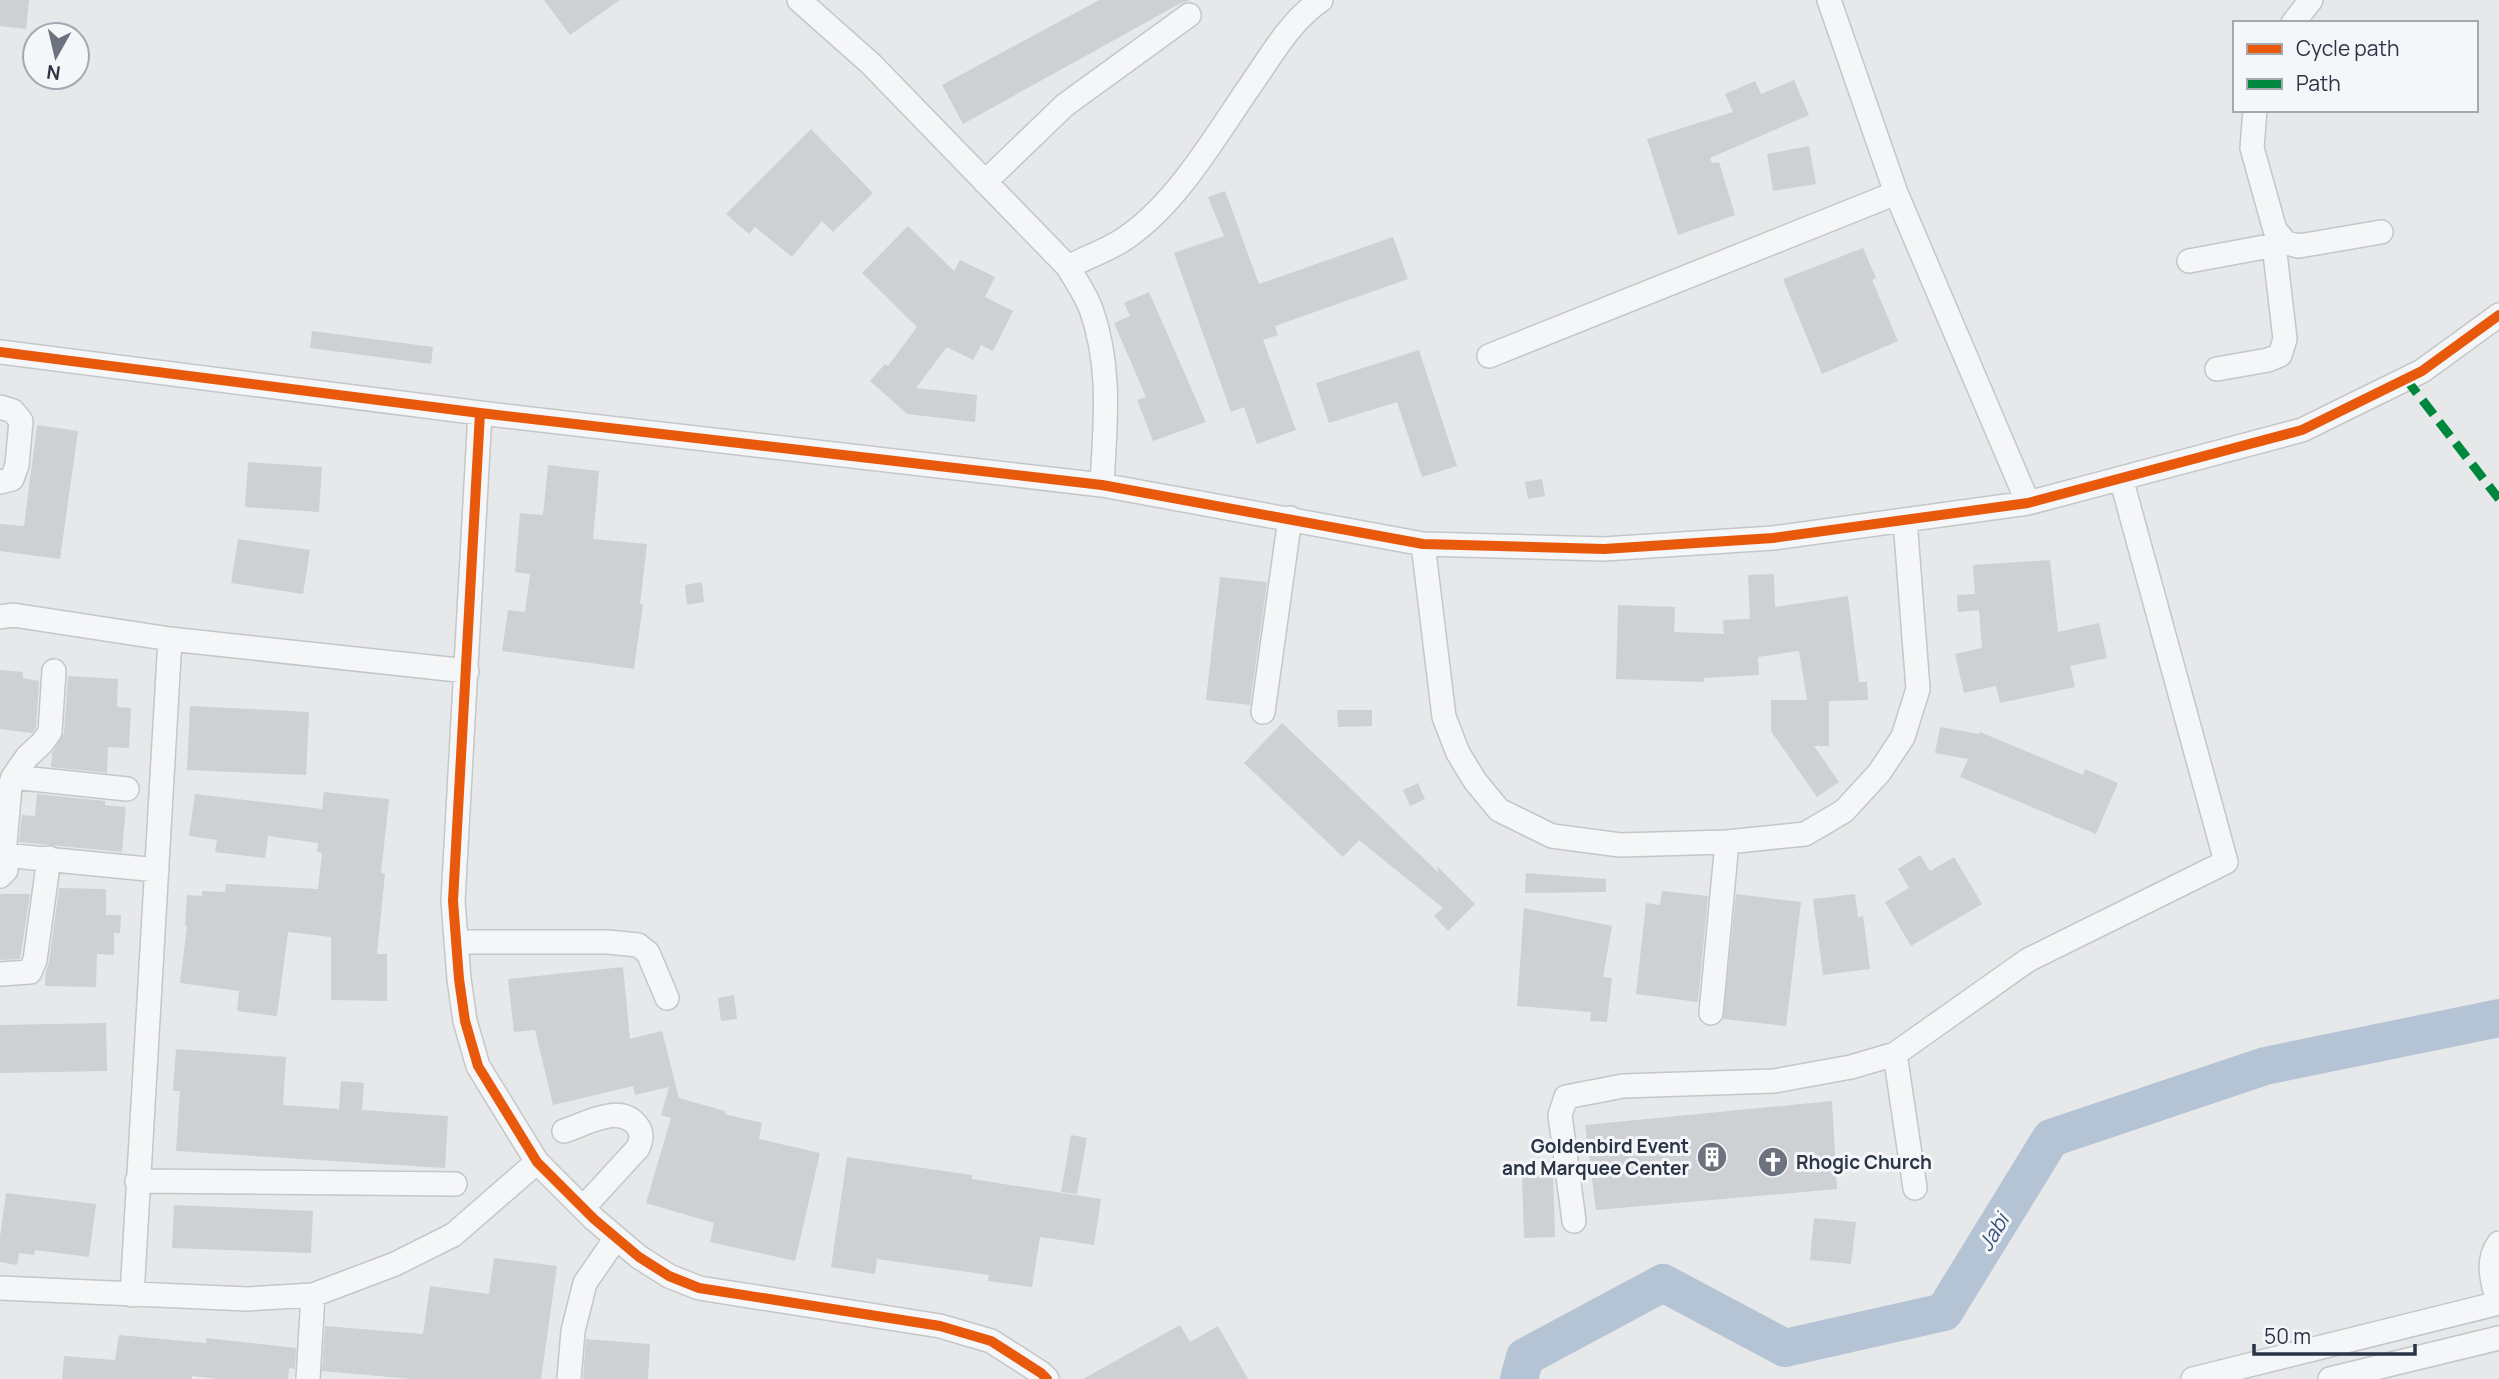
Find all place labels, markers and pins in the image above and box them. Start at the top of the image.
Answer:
place label: Goldenbird Event and Marquee Center [1502,1133,1689,1181]
building icon: Goldenbird Event and Marquee Center [1695,1140,1729,1174]
church icon: Rhogic Church [1756,1145,1790,1179]
place label: Rhogic Church [1796,1149,1932,1175]

